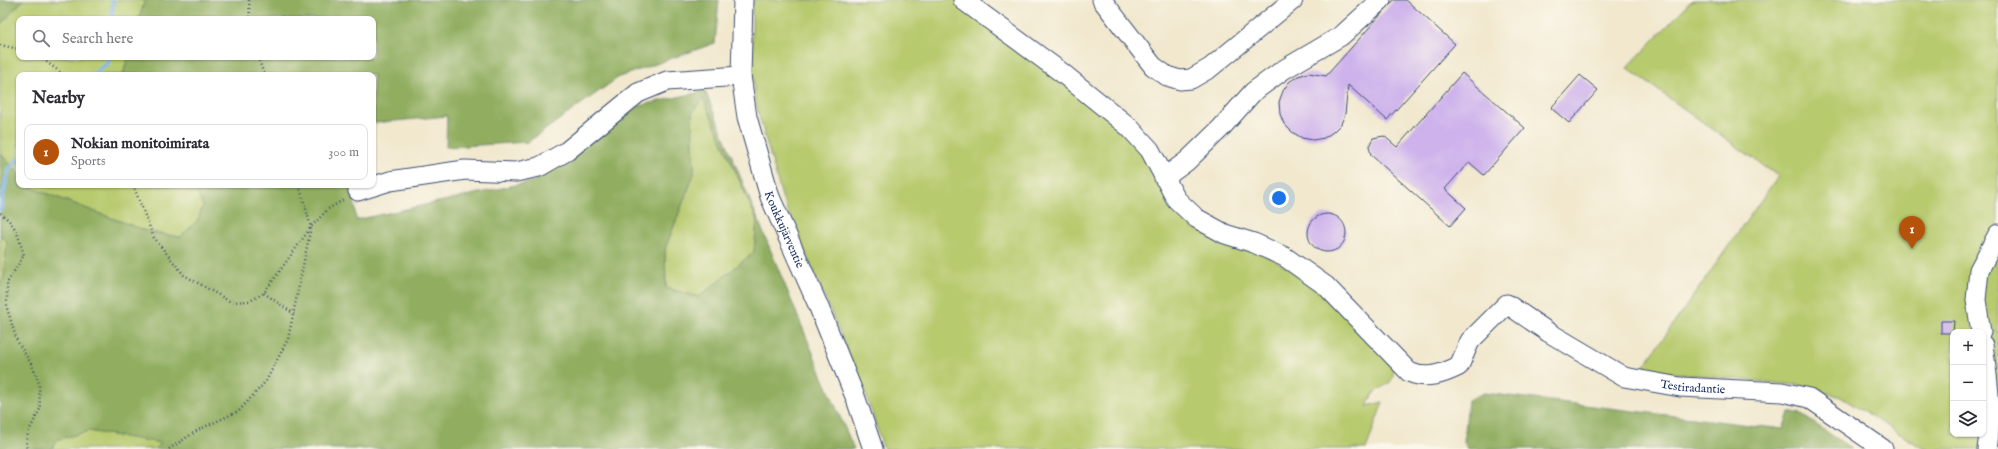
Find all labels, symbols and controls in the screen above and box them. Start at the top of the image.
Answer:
search box [16,16,376,60]
icon: search [30,27,52,49]
text: Search here [62,29,133,48]
text: Nearby [32,88,85,109]
text: Nokian monitoimirata [71,134,209,153]
text: 1 [44,144,48,161]
text: 300 m [328,144,359,161]
text: Sports [71,153,106,170]
your location [1269,188,1289,208]
street label: Koukkujärventie [761,189,808,271]
pin: 1 [1899,216,1925,249]
map controls [1950,329,1986,437]
button: + [1950,329,1986,365]
button: − [1950,365,1986,401]
street label: Testiradantie [1659,376,1726,397]
button: layers [1950,401,1986,437]

